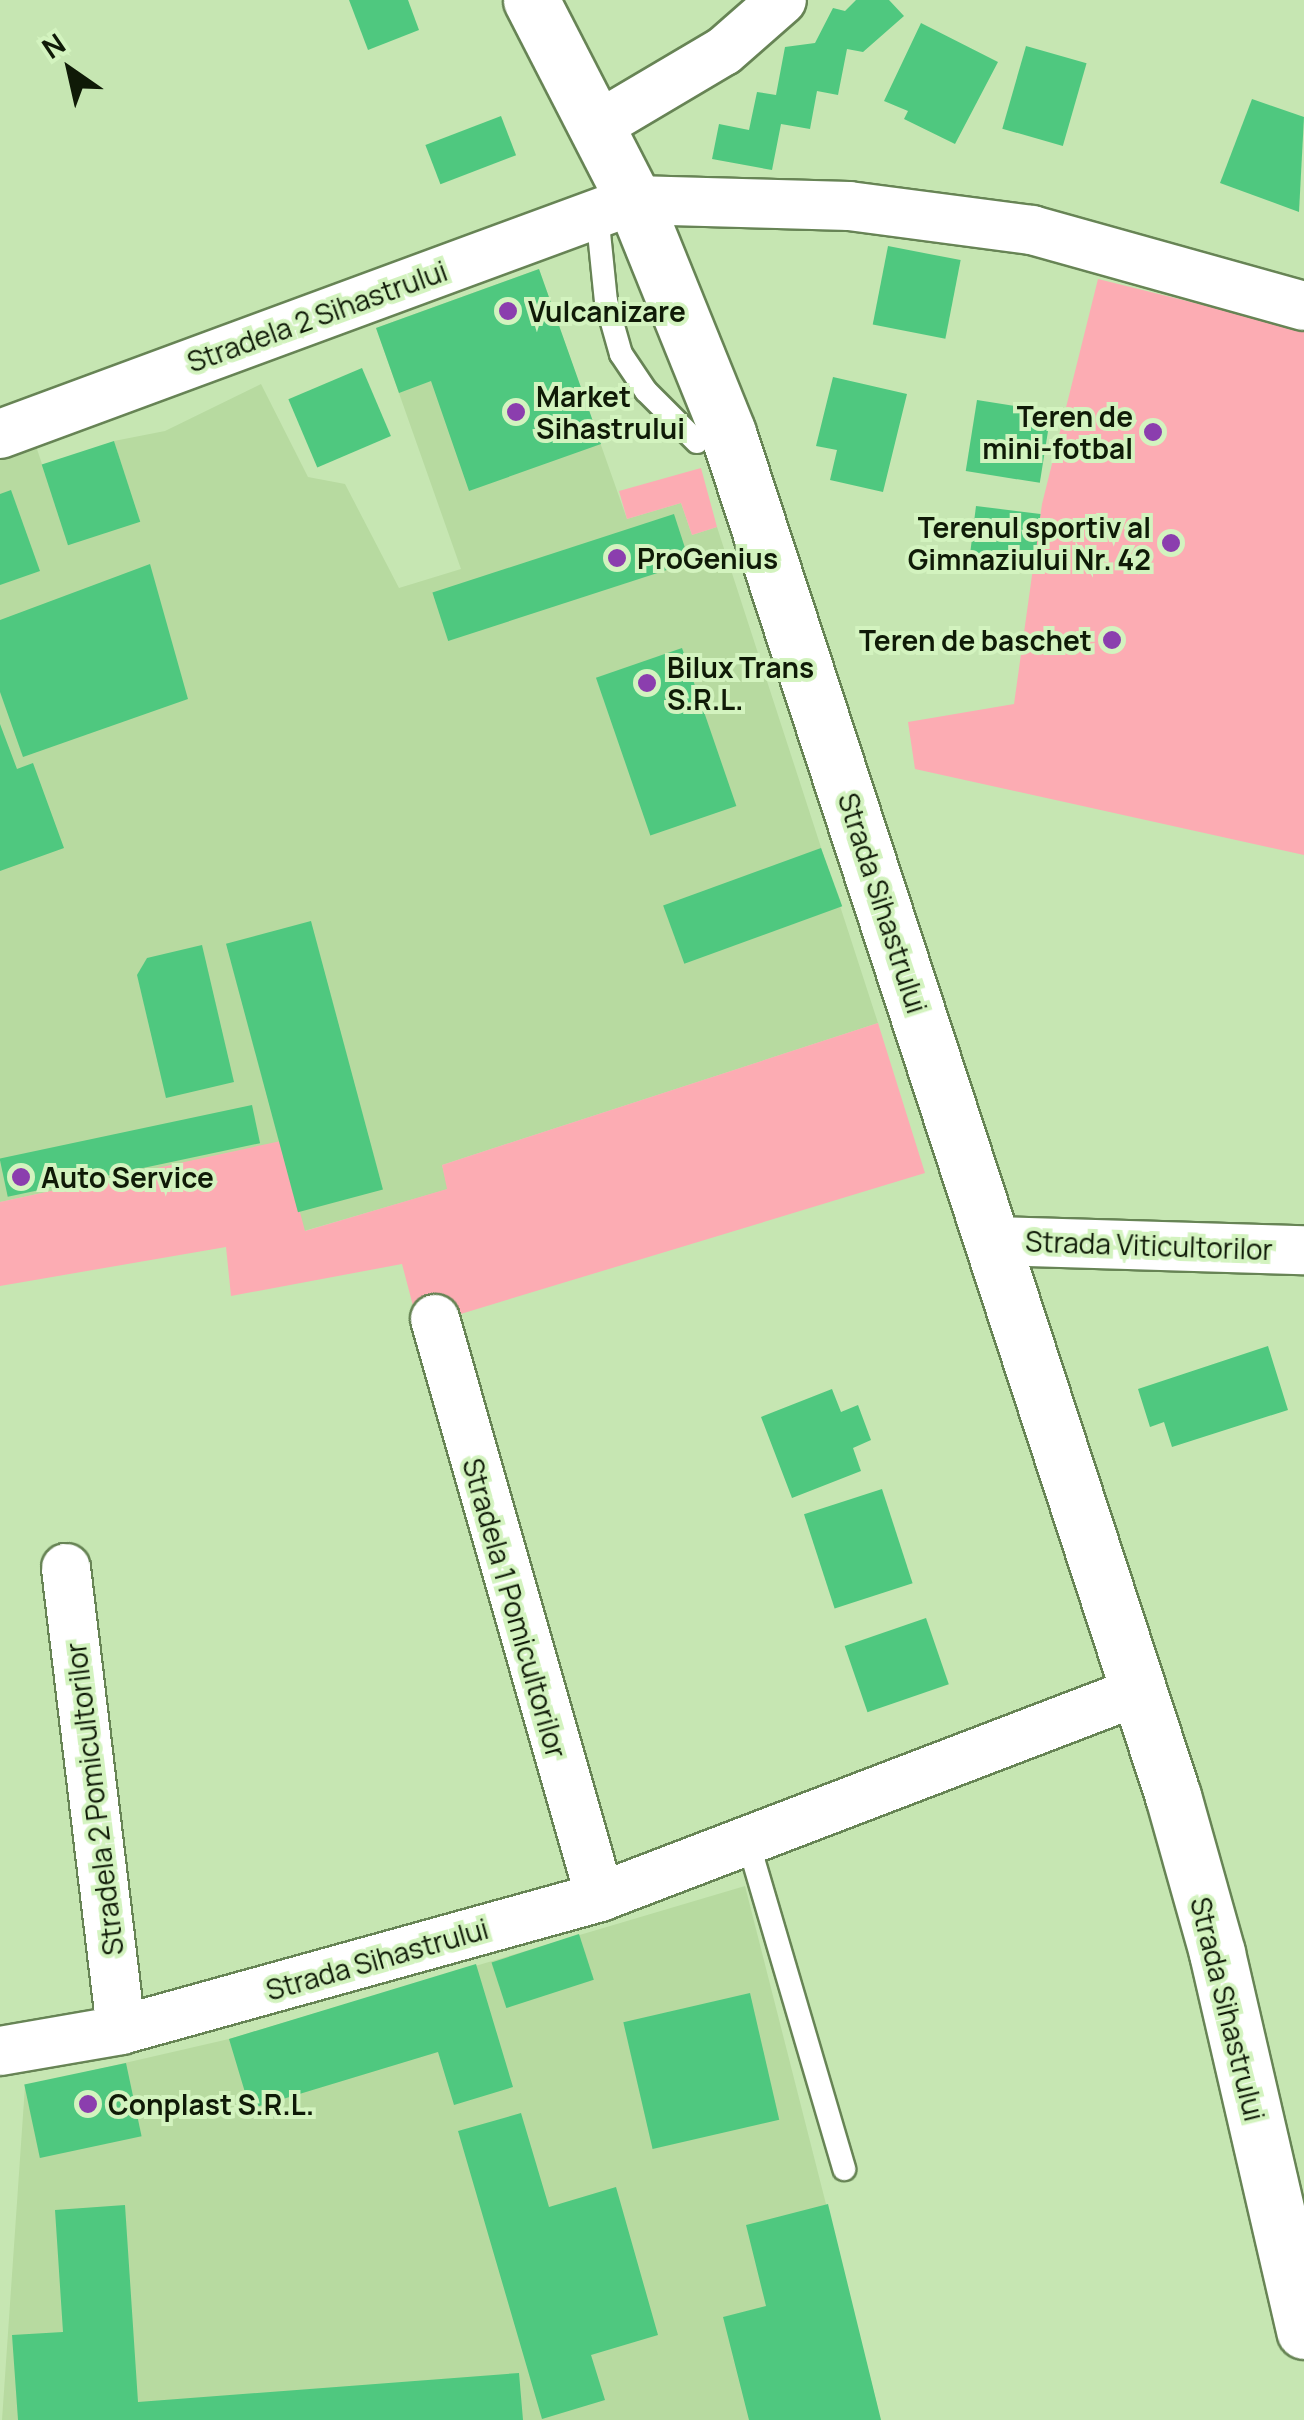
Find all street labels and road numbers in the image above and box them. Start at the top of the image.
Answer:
street label: Stradela 2 Sihastrului [182,253,452,379]
street label: Strada Sihastrului [832,789,934,1017]
street label: Strada Viticultorilor [1025,1224,1273,1266]
street label: Stradela 1 Pomicultorilor [456,1454,574,1762]
street label: Stradela 2 Pomicultorilor [58,1641,130,1957]
street label: Strada Sihastrului [1184,1894,1272,2124]
street label: Strada Sihastrului [262,1911,492,2007]

